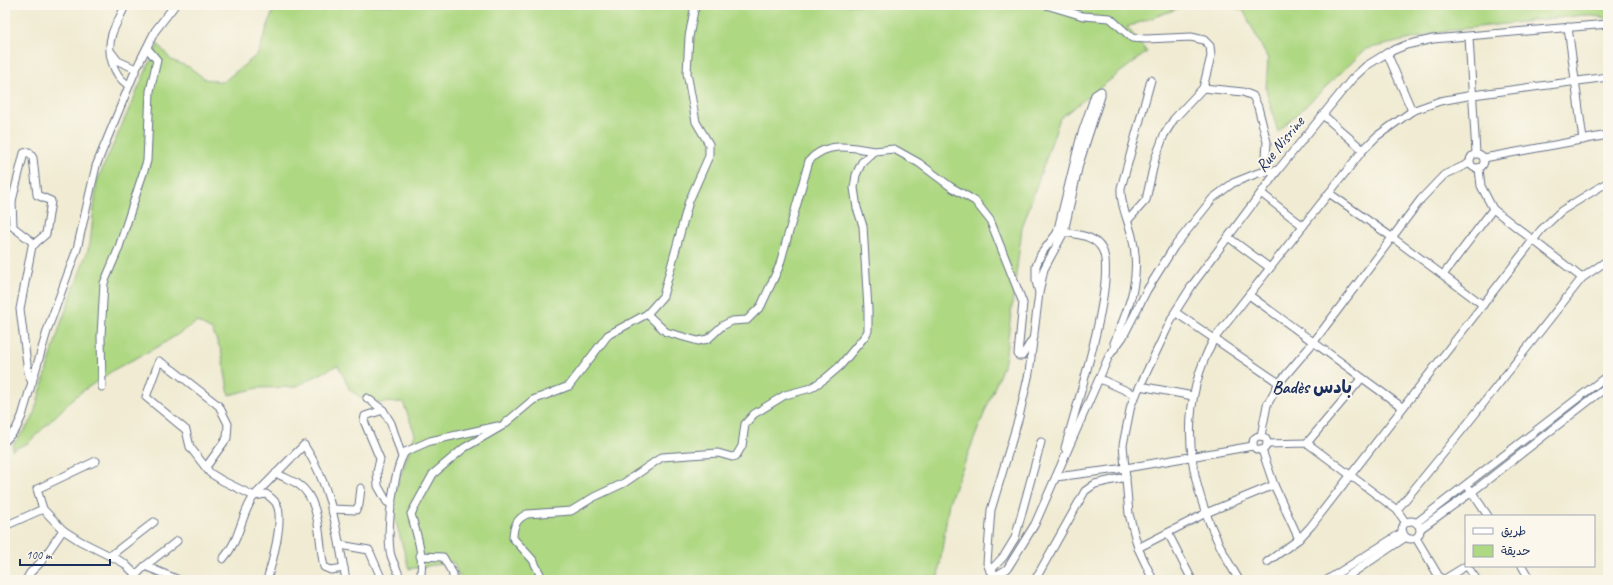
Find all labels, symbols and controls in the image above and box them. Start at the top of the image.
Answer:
street label: Rue Nisrine [1251,111,1310,176]
district label: Badès بادس [1272,376,1352,398]
legend [1465,515,1595,567]
text: طريق [1501,523,1526,539]
scale bar [20,541,110,567]
text: حديقة [1501,543,1530,559]
text: 100 m [26,547,53,563]

